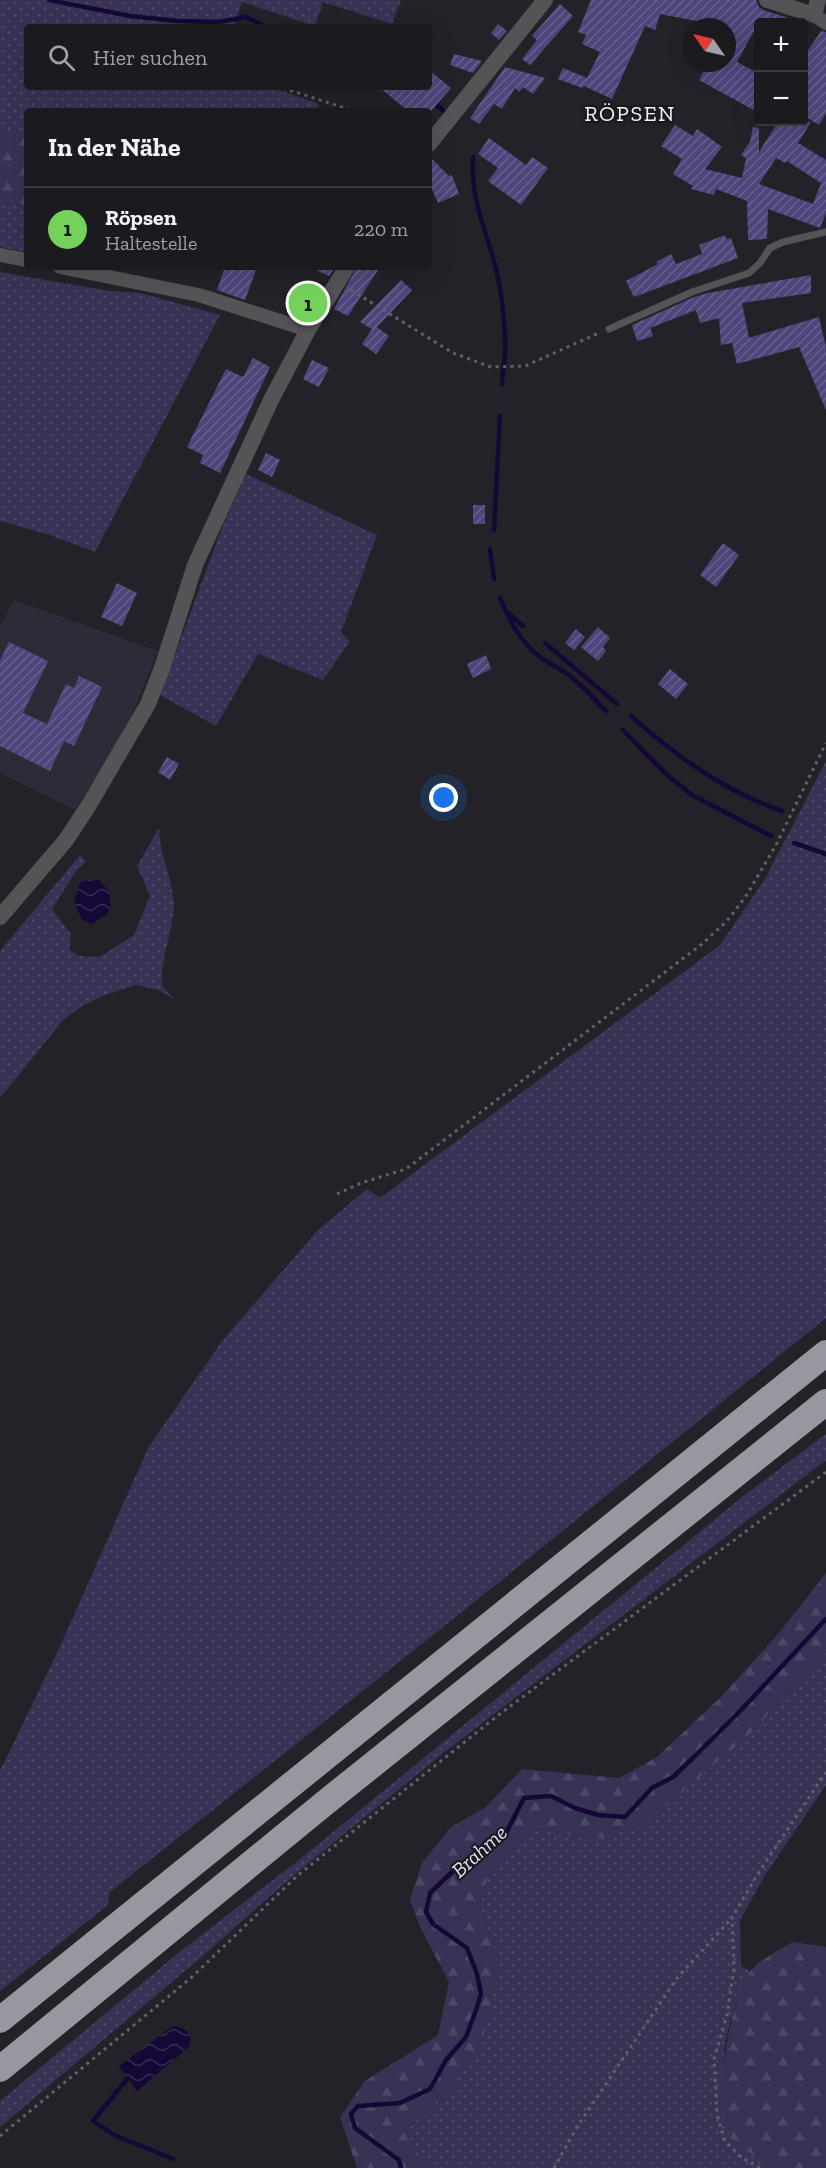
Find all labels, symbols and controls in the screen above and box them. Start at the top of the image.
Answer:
north arrow [682,18,736,72]
map controls [754,18,808,126]
button: + [754,18,808,72]
search box [24,24,432,90]
icon: search [45,41,78,74]
text: Hier suchen [93,44,207,71]
button: − [754,72,808,126]
district label: RÖPSEN [584,100,676,127]
text: In der Nähe [48,131,180,163]
text: Röpsen [105,204,177,231]
text: 1 [63,217,72,241]
text: 220 m [354,217,408,241]
text: Haltestelle [105,231,197,255]
pin: 1 [288,280,328,326]
your location [429,783,458,812]
water label: Brahme [446,1820,512,1882]

